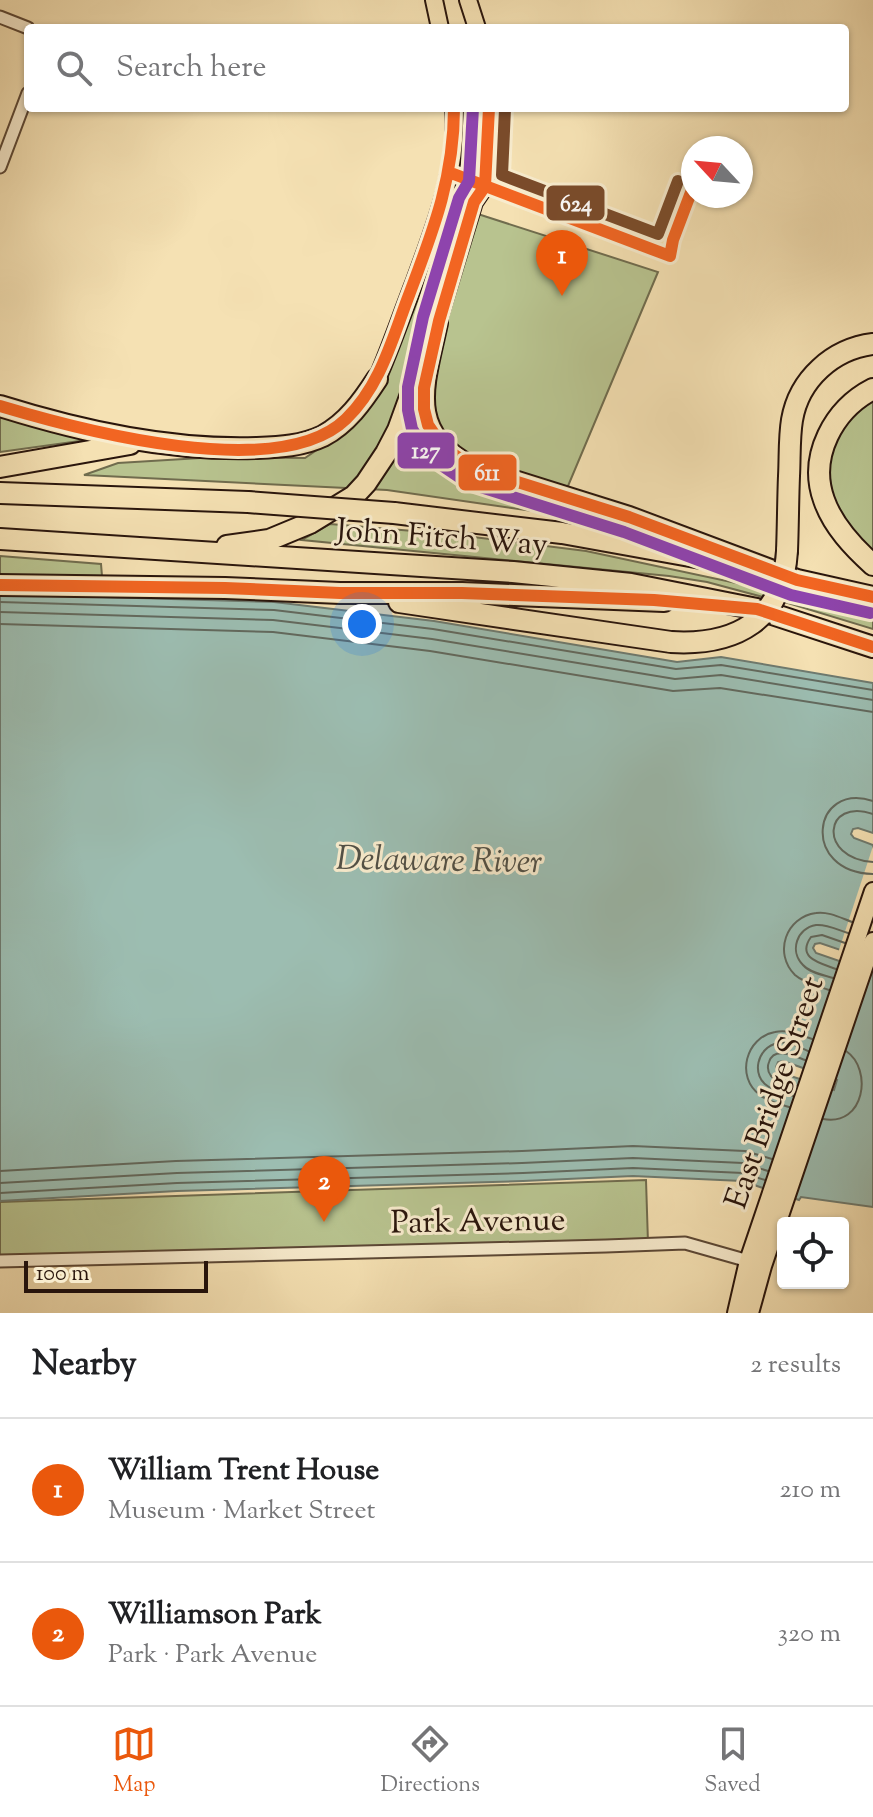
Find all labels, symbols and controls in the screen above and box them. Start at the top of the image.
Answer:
search box [24,24,849,112]
icon: search [52,46,96,90]
text: Search here [116,47,266,90]
north arrow [681,136,753,208]
line badge: 624 [545,184,606,222]
text: 624 [560,190,592,222]
pin: 1 [536,230,588,296]
line badge: 127 [396,431,456,470]
text: 127 [412,437,441,469]
line badge: 611 [457,453,518,492]
text: 611 [474,459,500,491]
street label: John Fitch Way [333,509,549,569]
your location [342,604,382,644]
water label: Delaware River [335,836,543,888]
street label: East Bridge Street [715,971,837,1215]
pin: 2 [298,1156,350,1222]
street label: Park Avenue [390,1198,566,1248]
map controls [777,1217,849,1289]
button: locate [777,1217,849,1289]
scale bar [24,1257,208,1293]
text: 100 m [36,1259,89,1291]
text: Nearby [32,1341,137,1390]
text: 2 results [750,1347,841,1384]
text: William Trent House [108,1450,379,1493]
text: 1 [54,1472,62,1509]
text: 210 m [779,1472,841,1509]
text: Museum · Market Street [108,1493,375,1530]
text: Williamson Park [108,1594,322,1637]
text: 2 [52,1616,64,1653]
text: 320 m [778,1616,841,1653]
text: Park · Park Avenue [108,1637,317,1674]
tab: Map [112,1722,156,1802]
tab: Directions [381,1722,480,1802]
tab: Saved [704,1722,761,1802]

